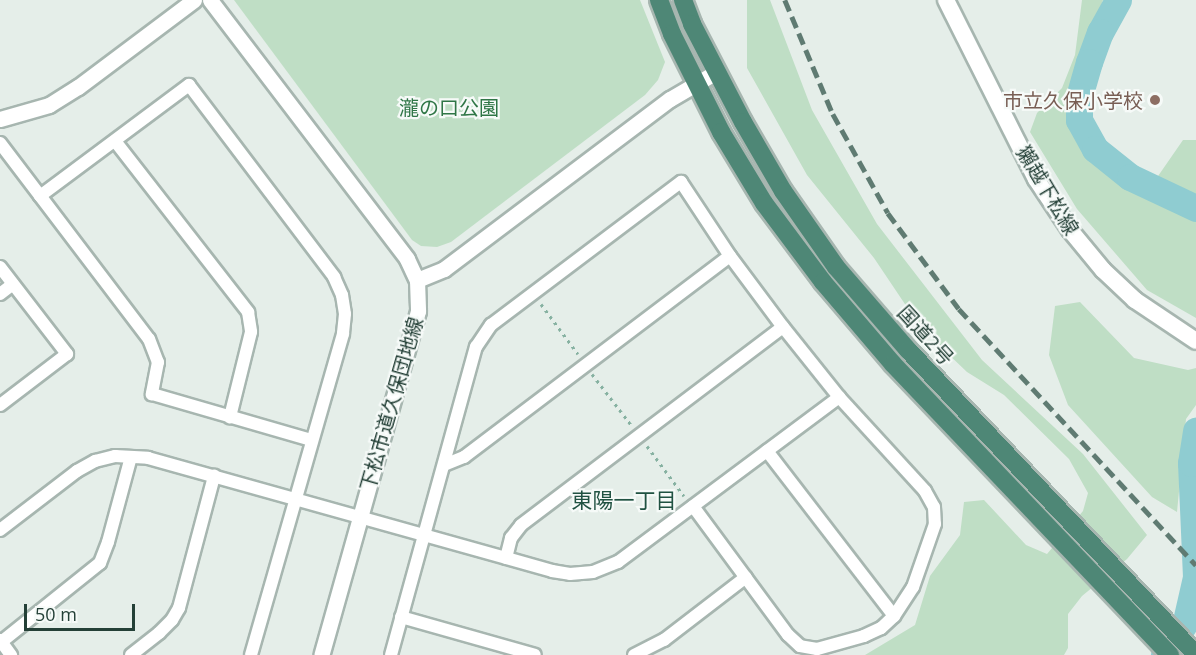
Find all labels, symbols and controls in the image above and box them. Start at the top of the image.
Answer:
place label: 市立久保小学校 [1003,88,1143,112]
marker: 市立久保小学校 [1148,93,1162,107]
park label: 瀧の口公園 [399,95,499,119]
street label: 獺越下松線 [1012,141,1084,239]
street label: 国道2号 [893,300,959,370]
street label: 下松市道久保団地線 [355,314,427,494]
district label: 東陽一丁目 [572,487,676,513]
scale bar [27,592,138,630]
text: 50 m [35,602,77,626]

